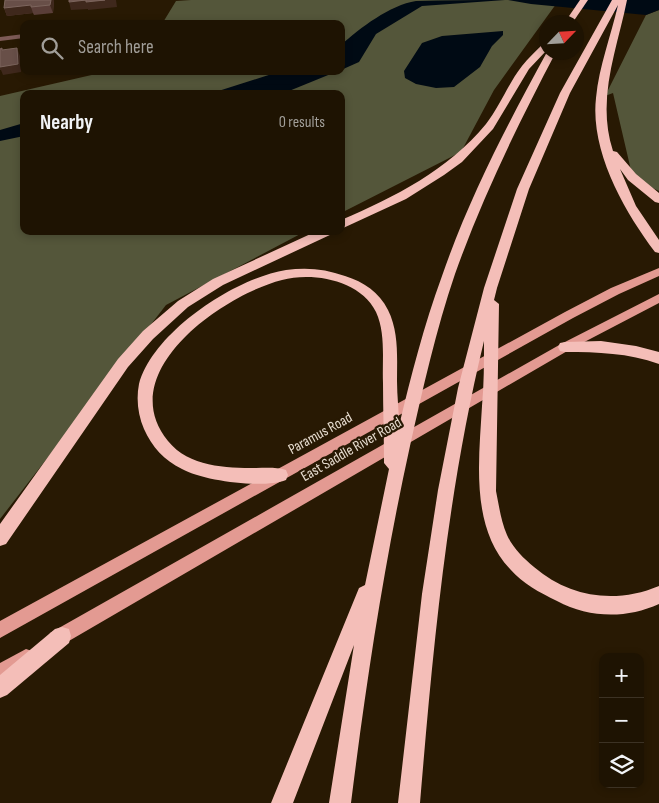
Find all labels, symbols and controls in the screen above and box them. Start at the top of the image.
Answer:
north arrow [539,15,584,60]
search box [20,20,345,75]
icon: search [38,34,66,62]
text: Search here [78,36,154,59]
text: Nearby [40,110,93,135]
text: 0 results [279,113,325,132]
street label: Paramus Road [285,408,356,459]
street label: East Saddle River Road [298,413,405,486]
map controls [599,653,644,788]
button: + [599,653,644,698]
button: − [599,698,644,743]
button: layers [599,743,644,788]

